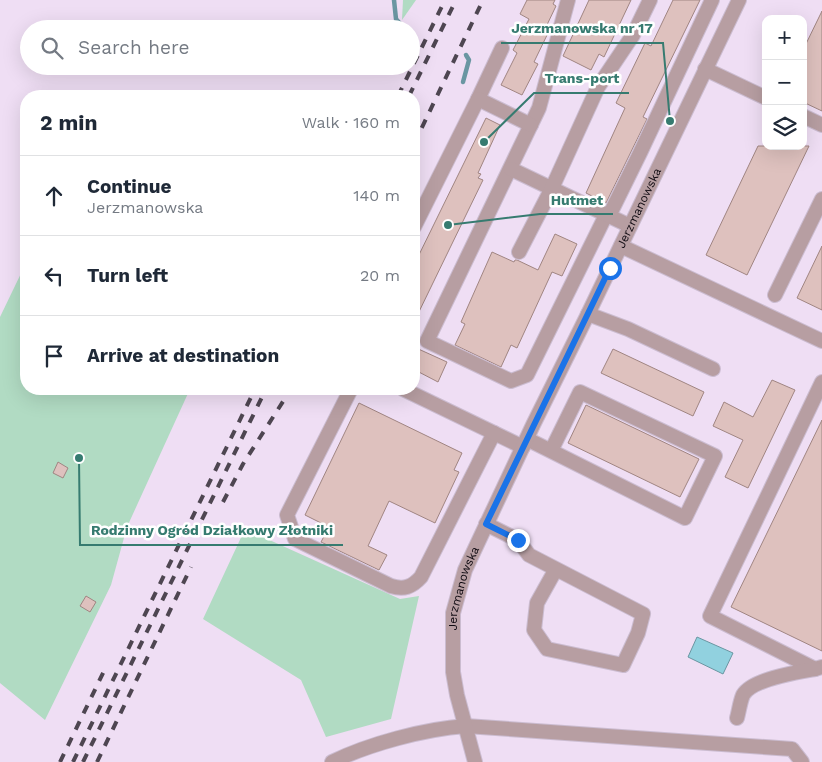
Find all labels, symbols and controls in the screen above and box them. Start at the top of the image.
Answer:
callout: Jerzmanowska nr 17 [501,14,663,43]
map controls [762,15,807,150]
button: + [762,15,807,60]
search box [20,20,420,75]
text: Jerzmanowska nr 17 [511,20,653,36]
icon: search [38,34,66,62]
text: Search here [78,36,189,59]
button: − [762,60,807,105]
callout: Trans-port [534,64,629,93]
text: Trans-port [545,70,619,86]
button: layers [762,105,807,150]
text: 2 min [40,110,97,135]
text: Walk · 160 m [302,113,400,132]
street label: Jerzmanowska [614,165,664,250]
text: Continue [87,175,171,198]
icon: ahead [40,182,68,210]
callout: Hutmet [540,185,613,214]
text: 140 m [353,186,400,205]
text: Hutmet [551,192,603,208]
text: Jerzmanowska [87,198,203,217]
route start [599,257,622,280]
icon: left [40,262,68,290]
text: Turn left [87,264,168,287]
text: 20 m [360,266,400,285]
icon: arrive [40,342,68,370]
text: Arrive at destination [87,344,279,367]
callout: Rodzinny Ogród Działkowy Złotniki [80,516,343,545]
text: Rodzinny Ogród Działkowy Złotniki [91,522,333,538]
route end [507,529,530,552]
street label: Jerzmanowska [446,544,482,630]

